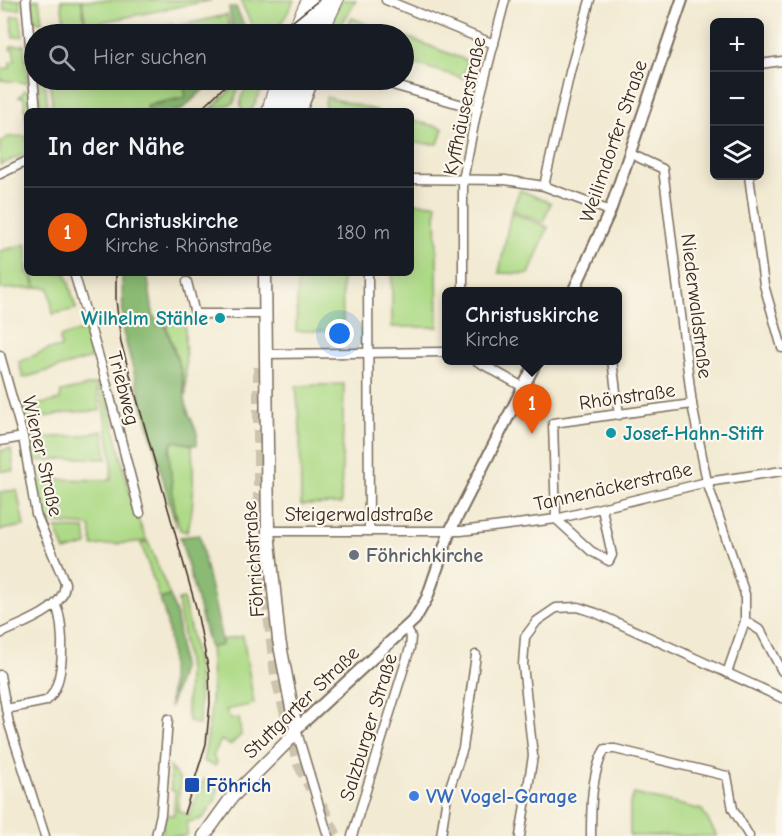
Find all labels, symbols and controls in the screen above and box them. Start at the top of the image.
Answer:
map controls [710,18,764,180]
button: + [710,18,764,72]
search box [24,24,414,90]
street label: Kyffhäuserstraße [439,35,490,178]
icon: search [45,41,78,74]
text: Hier suchen [93,44,207,70]
street label: Weilimdorfer Straße [575,57,652,225]
button: − [710,72,764,126]
button: layers [710,126,764,180]
text: In der Nähe [48,132,185,162]
text: Christuskirche [105,208,238,234]
text: 1 [64,221,71,244]
text: 180 m [336,221,390,244]
street label: Niederwaldstraße [676,232,717,380]
text: Kirche · Rhönstraße [105,234,272,257]
popup [442,287,622,365]
text: Christuskirche [465,302,599,328]
place label: Wilhelm Stähle [81,307,208,330]
marker: Wilhelm Stähle [213,311,227,325]
your location [325,319,354,348]
text: Kirche [465,328,519,351]
street label: Triebweg [103,349,144,428]
street label: Rhönstraße [578,378,677,415]
pin: 1 [512,384,552,434]
street label: Wiener Straße [17,394,68,519]
place label: Josef-Hahn-Stift [623,422,764,445]
marker: Josef-Hahn-Stift [604,426,618,440]
street label: Tannenäckerstraße [532,457,695,516]
street label: Föhrichstraße [238,500,269,618]
street label: Steigerwaldstraße [285,503,433,526]
place label: Föhrichkirche [366,544,483,567]
marker: Föhrichkirche [347,548,361,562]
street label: Stuttgarter Straße [239,641,364,763]
street label: Salzburger Straße [335,651,402,804]
place label: Föhrich [206,774,271,797]
marker: Föhrich [183,776,201,794]
place label: VW Vogel-Garage [426,785,577,808]
marker: VW Vogel-Garage [407,789,421,803]

